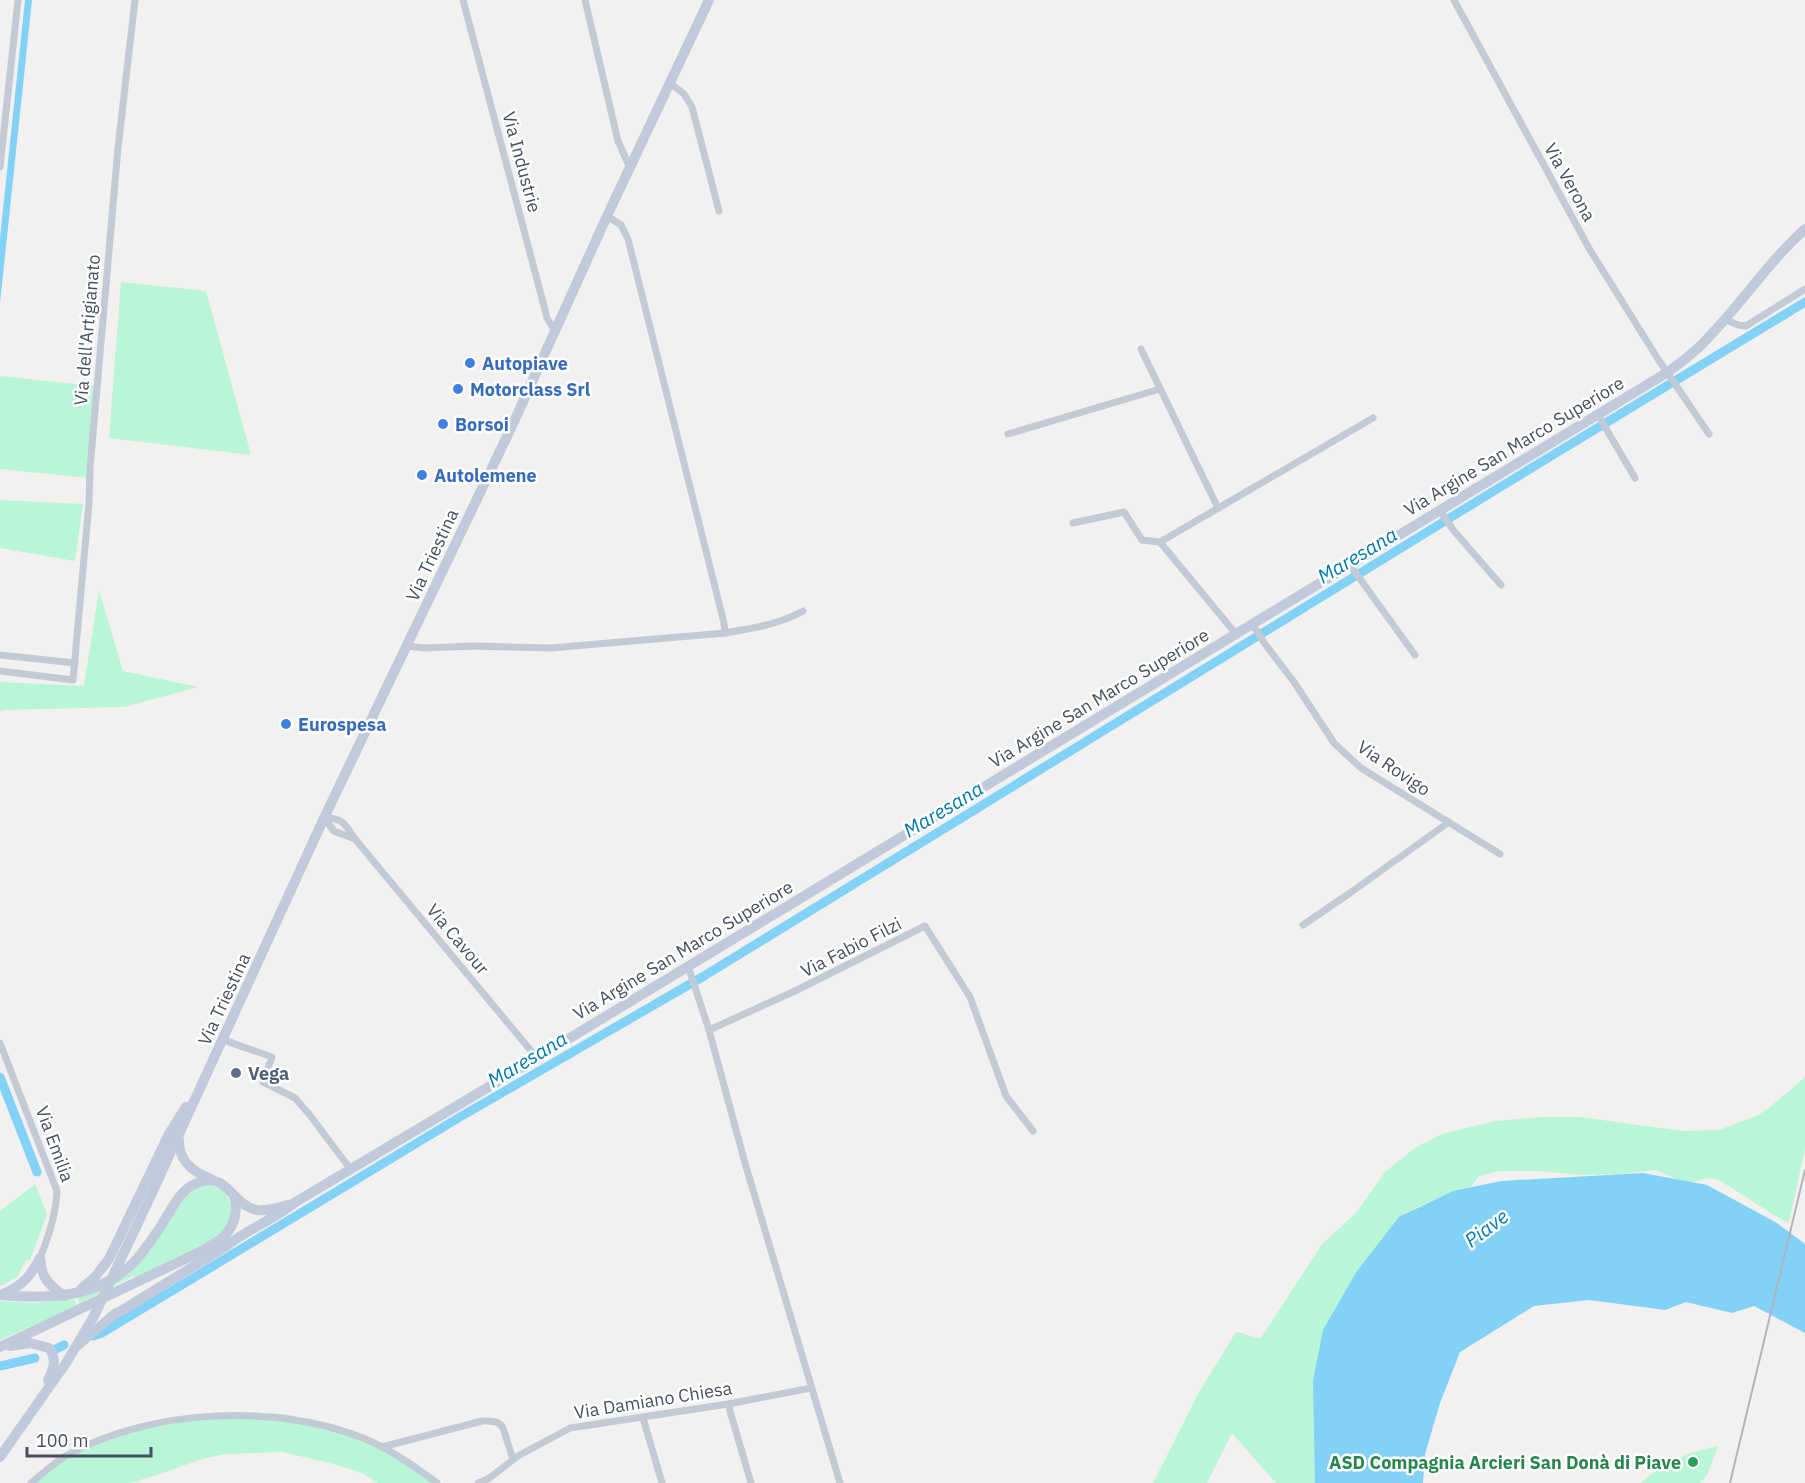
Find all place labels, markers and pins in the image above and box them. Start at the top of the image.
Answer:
place label: Autopiave [482,352,568,375]
marker: Autopiave [463,356,477,370]
place label: Motorclass Srl [470,378,591,401]
marker: Motorclass Srl [451,382,465,396]
place label: Borsoi [455,413,509,436]
marker: Borsoi [436,417,450,431]
place label: Autolemene [434,464,537,487]
marker: Autolemene [415,468,429,482]
place label: Eurospesa [298,713,386,736]
marker: Eurospesa [279,717,293,731]
place label: Vega [248,1062,289,1085]
marker: Vega [229,1066,243,1080]
place label: ASD Compagnia Arcieri San Donà di Piave [1329,1451,1681,1474]
marker: ASD Compagnia Arcieri San Donà di Piave [1686,1455,1700,1469]

